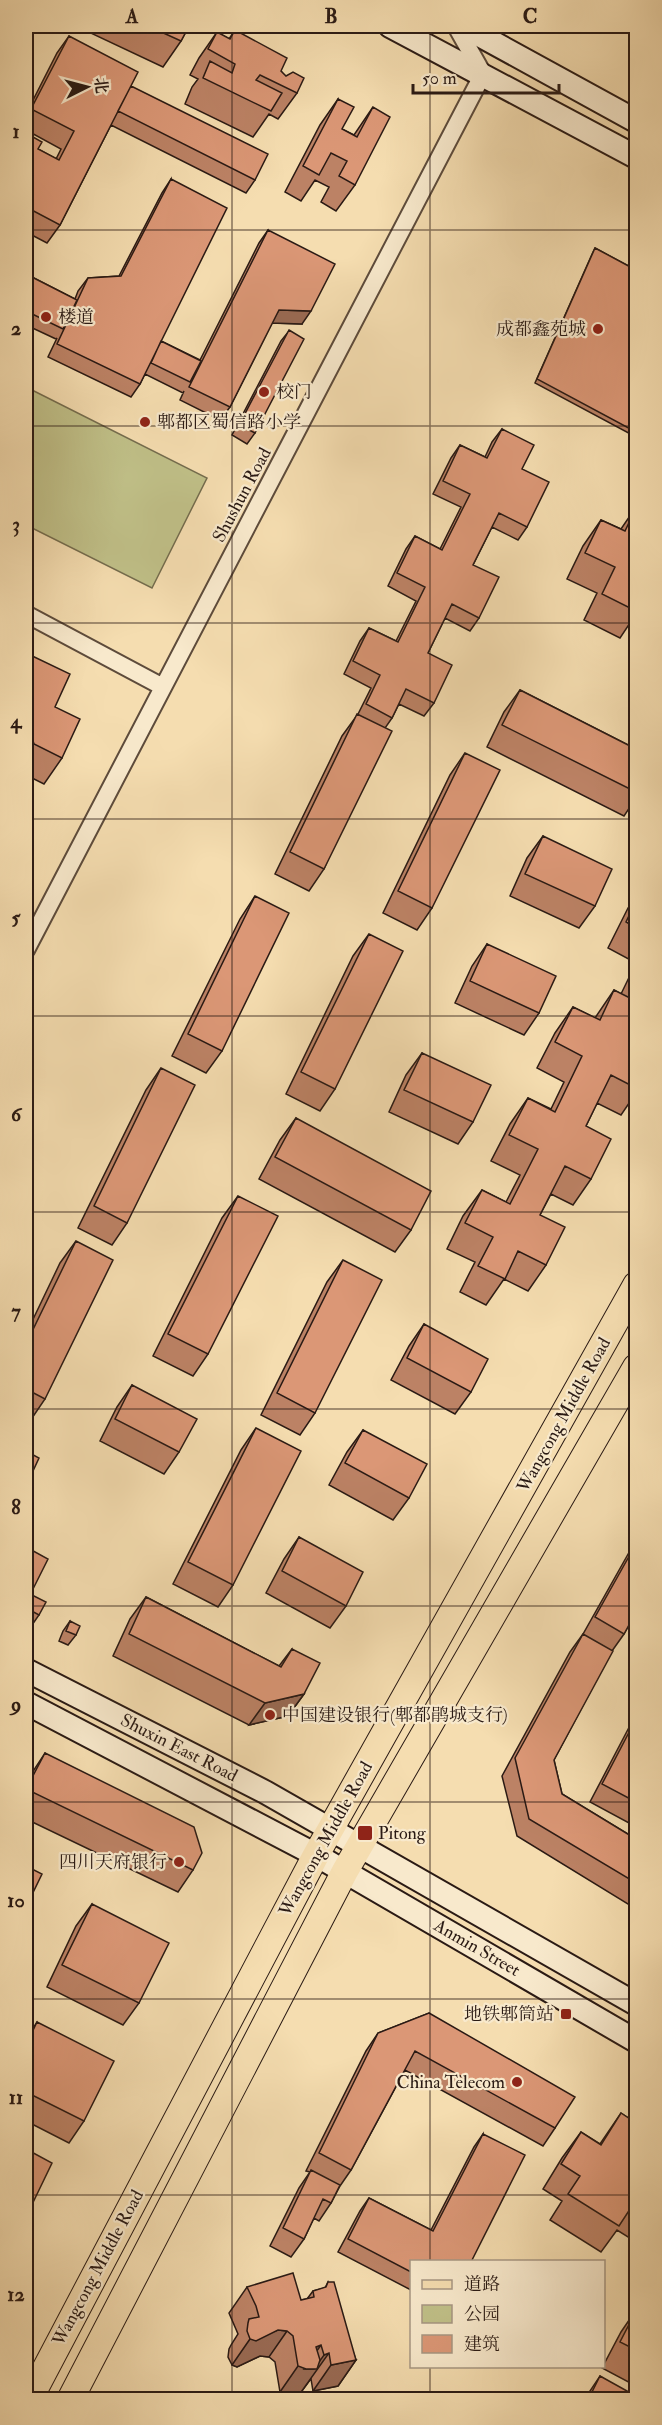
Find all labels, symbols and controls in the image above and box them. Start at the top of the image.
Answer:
text: A [125,4,139,29]
text: B [324,4,338,29]
text: C [523,4,537,29]
north arrow [57,57,117,117]
scale bar [413,57,558,95]
text: 50 m [422,67,457,90]
text: 北 [90,77,112,95]
text: 1 [12,119,20,144]
place label: 楼道 [58,306,94,329]
marker: 楼道 [39,310,53,324]
text: 2 [11,316,21,341]
place label: 成都鑫苑城 [496,318,586,341]
marker: 成都鑫苑城 [591,322,605,336]
place label: 校门 [276,381,312,404]
marker: 校门 [257,385,271,399]
place label: 郫都区蜀信路小学 [157,411,301,434]
marker: 郫都区蜀信路小学 [138,415,152,429]
street label: Shushun Road [207,444,277,546]
text: 3 [12,512,20,537]
text: 4 [10,709,23,734]
text: 5 [12,905,22,930]
text: 6 [11,1102,23,1127]
text: 7 [11,1299,21,1324]
street label: Wangcong Middle Road [511,1333,616,1497]
text: 8 [11,1495,21,1520]
text: 9 [9,1692,21,1717]
place label: 中国建设银行(郫都鹃城支行) [282,1704,508,1727]
marker: 中国建设银行(郫都鹃城支行) [263,1708,277,1722]
street label: Shuxin East Road [117,1709,241,1787]
street label: Wangcong Middle Road [273,1757,378,1921]
place label: Pitong [378,1822,427,1845]
marker: Pitong [356,1824,374,1842]
place label: 四川天府银行 [59,1851,167,1874]
marker: 四川天府银行 [172,1855,186,1869]
text: 10 [7,1888,25,1913]
street label: Anmin Street [429,1914,524,1982]
place label: 地铁郫筒站 [464,2003,554,2026]
marker: 地铁郫筒站 [559,2007,573,2021]
place label: China Telecom [397,2071,505,2094]
marker: China Telecom [510,2075,524,2089]
text: 11 [9,2085,23,2110]
street label: Wangcong Middle Road [47,2186,149,2351]
legend [410,2260,605,2368]
text: 道路 [464,2273,500,2296]
text: 12 [7,2282,25,2307]
text: 公园 [464,2303,500,2326]
text: 建筑 [464,2333,500,2356]

